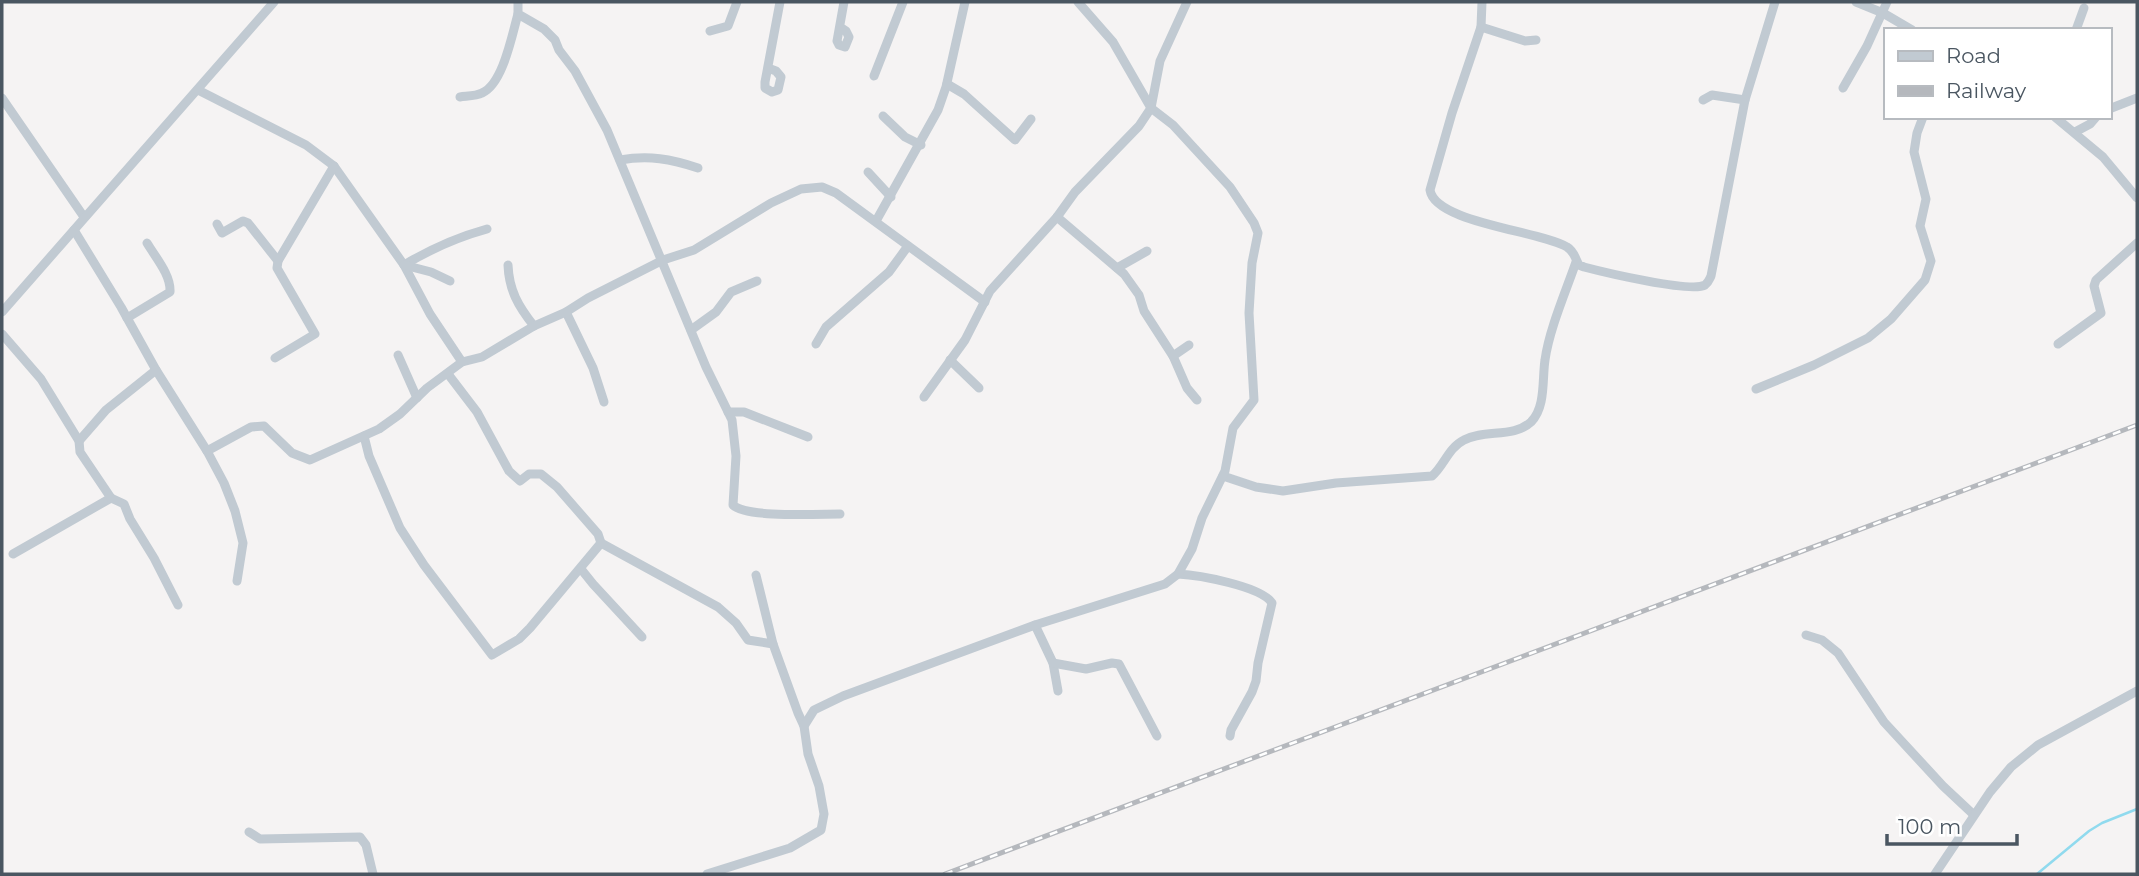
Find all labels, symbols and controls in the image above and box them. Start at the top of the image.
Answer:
legend [1884,28,2111,119]
text: Road [1946,43,2001,68]
text: Railway [1946,78,2027,103]
scale bar [1887,802,2016,846]
text: 100 m [1898,814,1961,839]

